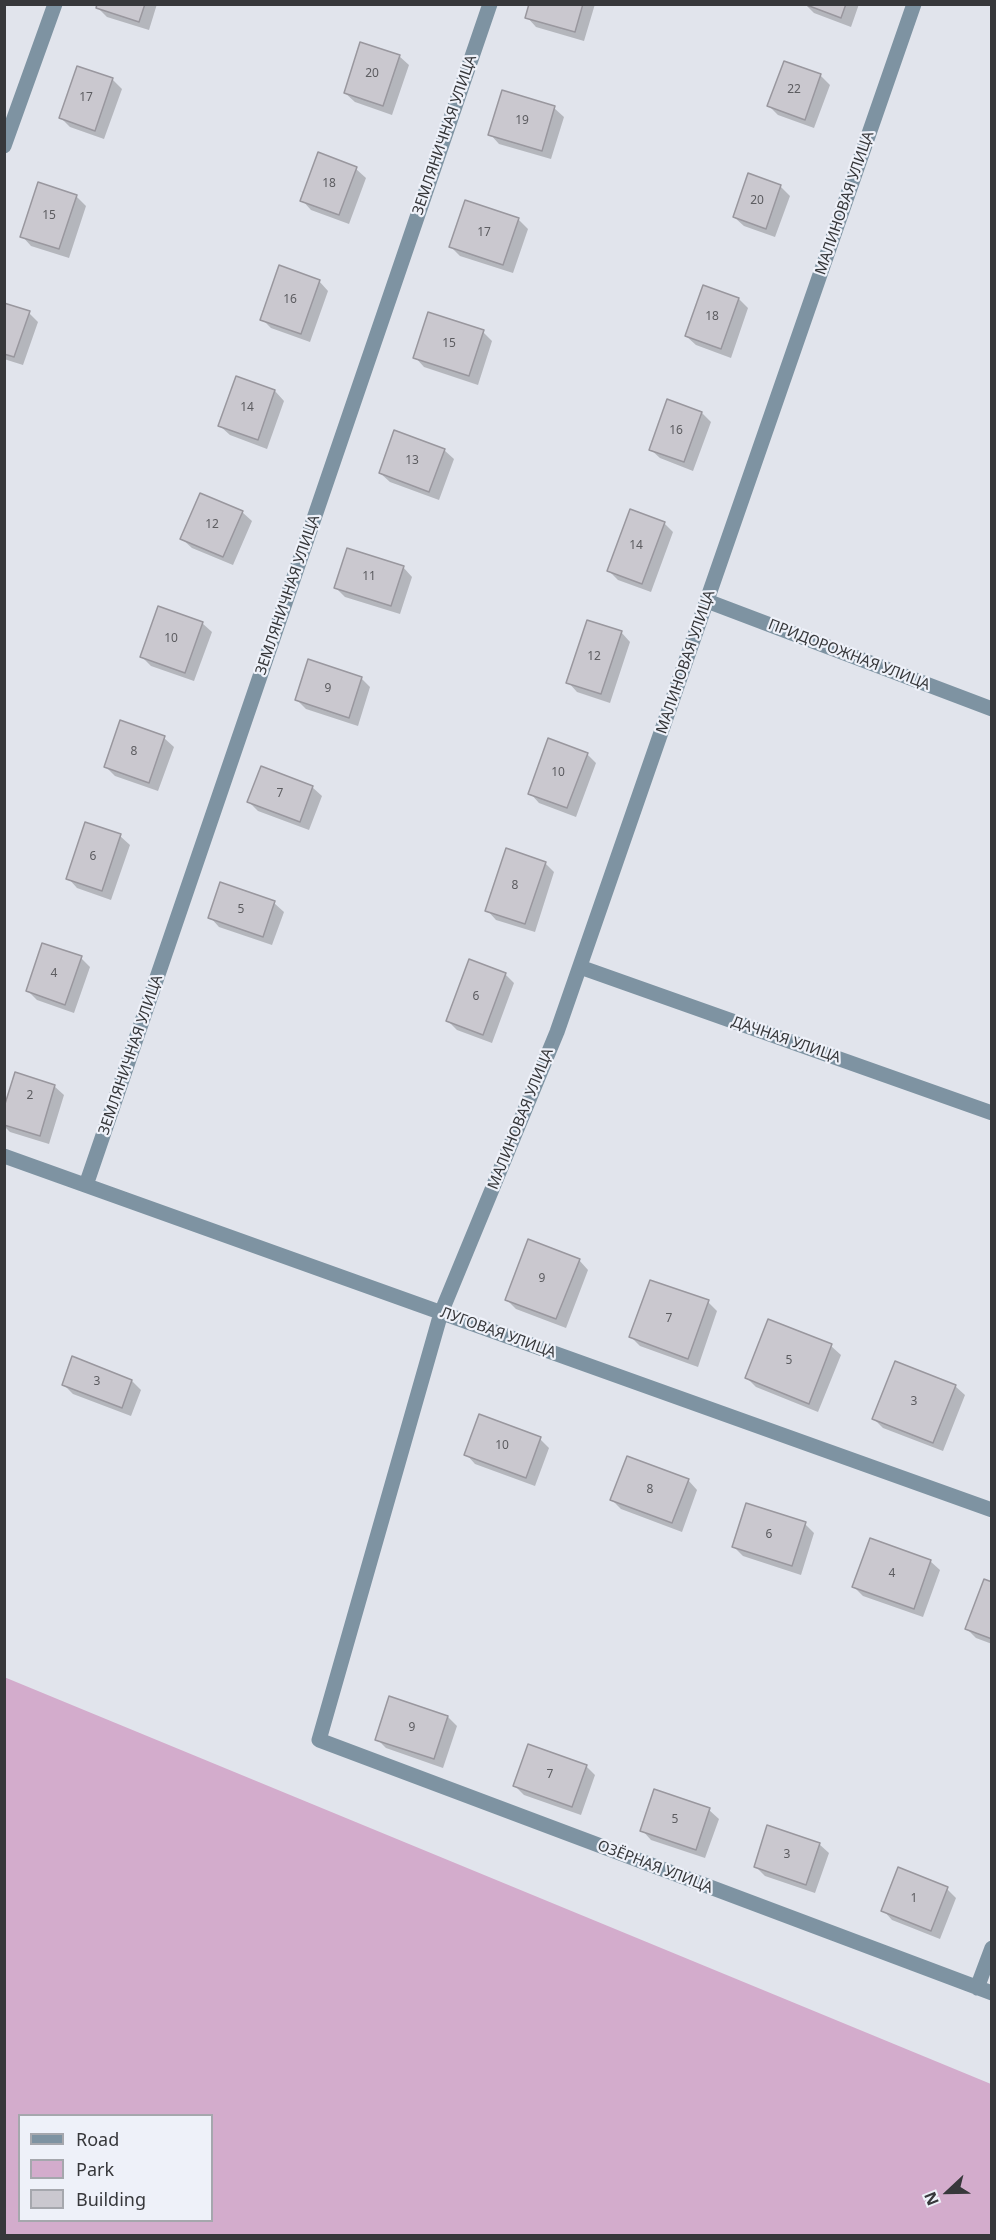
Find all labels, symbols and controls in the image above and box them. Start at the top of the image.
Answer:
street label: ЗЕМЛЯНИЧНАЯ УЛИЦА [409,53,481,217]
house number: 20 [365,67,379,81]
house number: 22 [787,83,801,97]
house number: 17 [79,91,93,105]
house number: 19 [515,114,529,128]
street label: МАЛИНОВАЯ УЛИЦА [812,129,878,277]
house number: 18 [322,177,336,191]
house number: 20 [750,194,764,208]
house number: 15 [42,209,56,223]
house number: 17 [477,226,491,240]
house number: 16 [283,293,297,307]
house number: 18 [705,310,719,324]
house number: 15 [442,337,456,351]
house number: 14 [240,401,254,415]
house number: 16 [669,424,683,438]
house number: 13 [405,454,419,468]
street label: ЗЕМЛЯНИЧНАЯ УЛИЦА [252,513,324,677]
house number: 12 [205,518,219,532]
house number: 14 [629,539,643,553]
house number: 11 [362,570,376,584]
street label: МАЛИНОВАЯ УЛИЦА [653,588,719,736]
street label: ПРИДОРОЖНАЯ УЛИЦА [765,616,933,694]
house number: 10 [164,632,178,646]
house number: 12 [587,650,601,664]
house number: 9 [325,682,331,696]
house number: 8 [131,745,137,759]
house number: 10 [551,766,565,780]
house number: 7 [277,787,283,801]
house number: 6 [90,850,96,864]
house number: 8 [512,879,518,893]
house number: 5 [238,903,244,917]
house number: 4 [51,967,57,981]
street label: ЗЕМЛЯНИЧНАЯ УЛИЦА [95,973,167,1137]
house number: 6 [473,990,479,1004]
street label: ДАЧНАЯ УЛИЦА [729,1013,843,1067]
street label: МАЛИНОВАЯ УЛИЦА [484,1046,558,1192]
house number: 2 [27,1089,33,1103]
house number: 9 [539,1272,545,1286]
street label: ЛУГОВАЯ УЛИЦА [438,1304,558,1362]
house number: 7 [666,1312,672,1326]
house number: 5 [786,1354,792,1368]
house number: 3 [94,1375,100,1389]
house number: 3 [911,1395,917,1409]
house number: 10 [495,1439,509,1453]
house number: 8 [647,1483,653,1497]
house number: 6 [766,1528,772,1542]
house number: 4 [889,1567,895,1581]
house number: 9 [409,1721,415,1735]
house number: 7 [547,1768,553,1782]
house number: 5 [672,1813,678,1827]
street label: ОЗЁРНАЯ УЛИЦА [595,1837,715,1897]
house number: 3 [784,1848,790,1862]
house number: 1 [911,1892,917,1906]
legend [18,2114,213,2222]
text: Road [76,2127,119,2151]
text: Park [76,2157,114,2181]
north arrow [918,2162,978,2222]
text: Building [76,2187,146,2211]
text: N [919,2189,944,2209]

